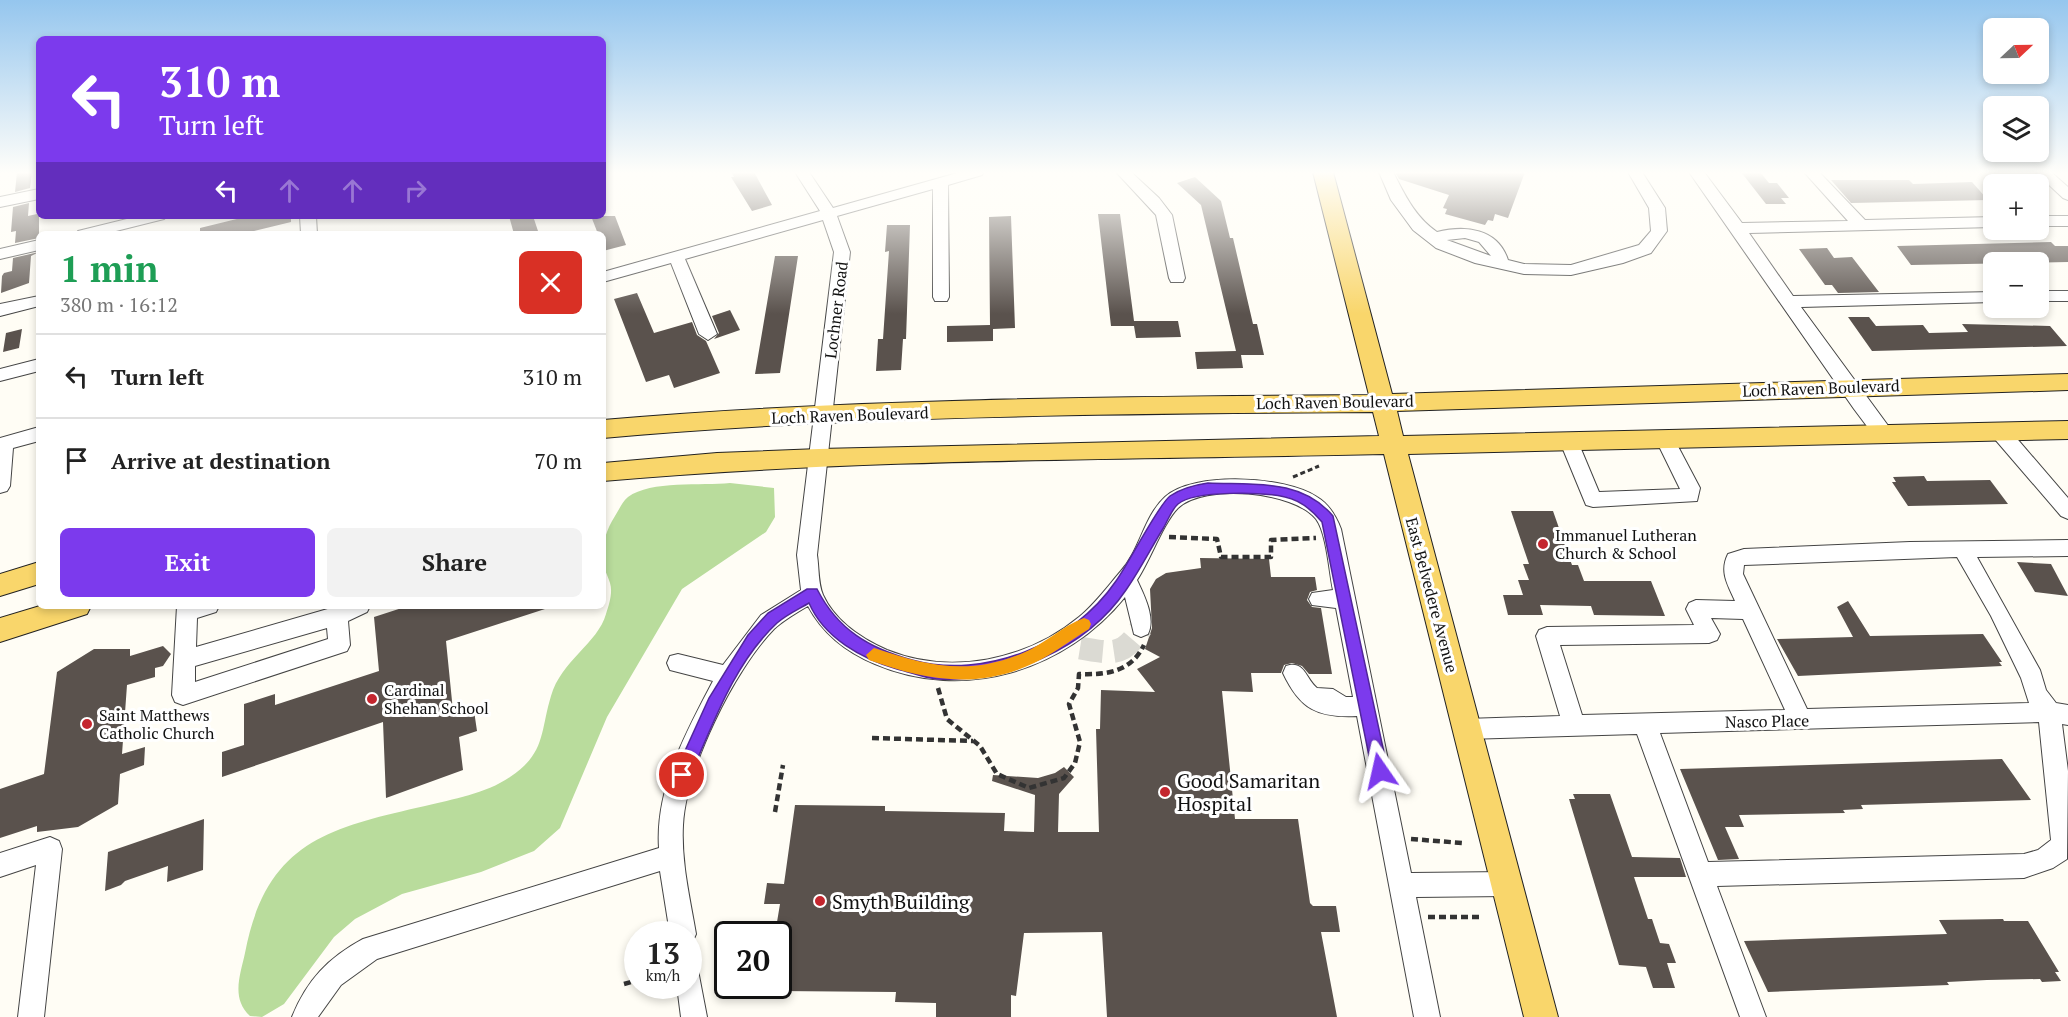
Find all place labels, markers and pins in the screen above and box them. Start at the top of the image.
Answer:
place label: Immanuel Lutheran Church & School [1555,524,1697,564]
marker: Immanuel Lutheran Church & School [1536,537,1550,551]
place label: Cardinal Shehan School [384,679,489,719]
marker: Cardinal Shehan School [365,692,379,706]
place label: Saint Matthews Catholic Church [99,704,215,744]
marker: Saint Matthews Catholic Church [80,717,94,731]
pin [656,749,707,800]
place label: Good Samaritan Hospital [1177,767,1320,817]
marker: Good Samaritan Hospital [1158,785,1172,799]
place label: Smyth Building [832,888,970,915]
marker: Smyth Building [813,894,827,908]

